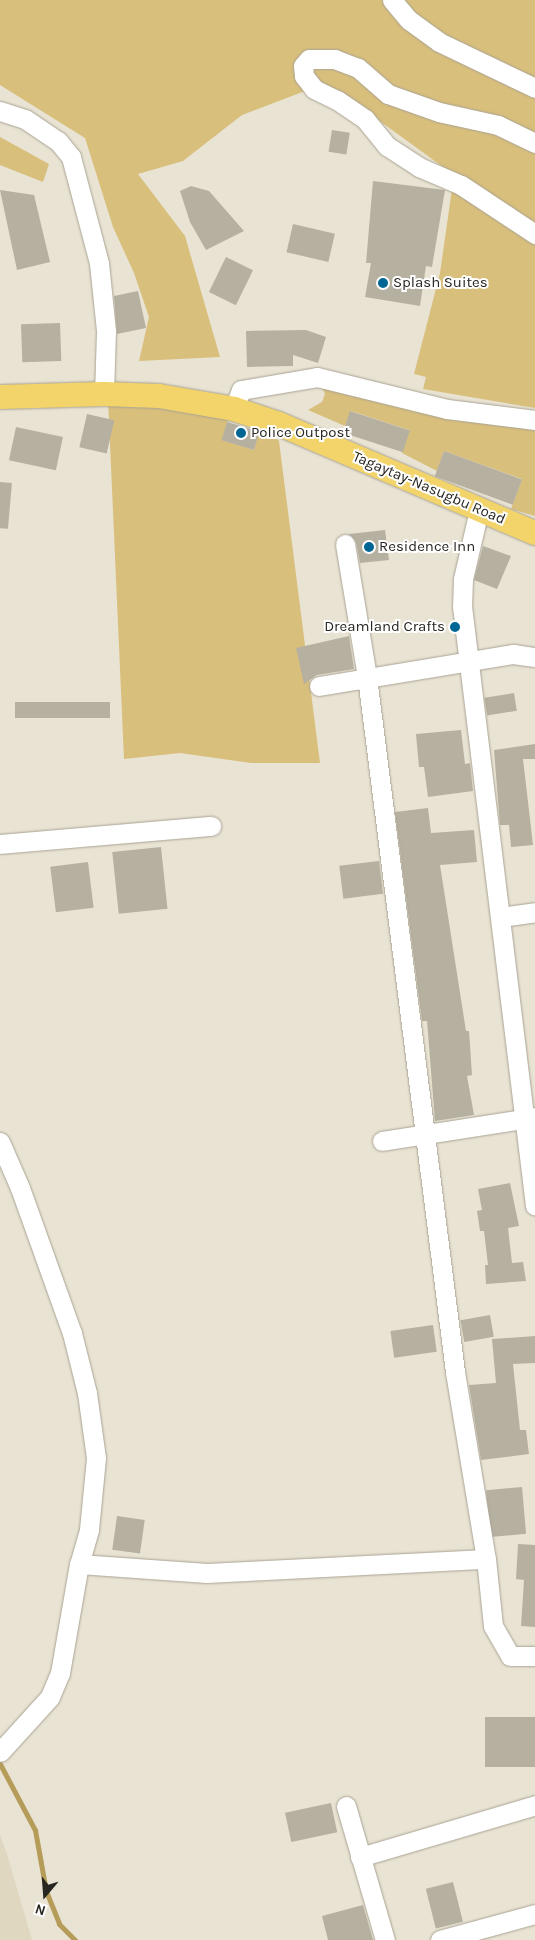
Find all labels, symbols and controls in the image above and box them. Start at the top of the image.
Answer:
place label: Splash Suites [393,274,488,292]
marker: Splash Suites [377,277,389,289]
place label: Police Outpost [251,424,350,442]
marker: Police Outpost [235,427,247,439]
street label: Tagaytay-Nasugbu Road [350,448,508,528]
place label: Residence Inn [379,538,475,556]
marker: Residence Inn [363,541,375,553]
place label: Dreamland Crafts [324,618,445,636]
marker: Dreamland Crafts [449,621,461,633]
north arrow [20,1870,70,1920]
text: N [33,1900,48,1919]

